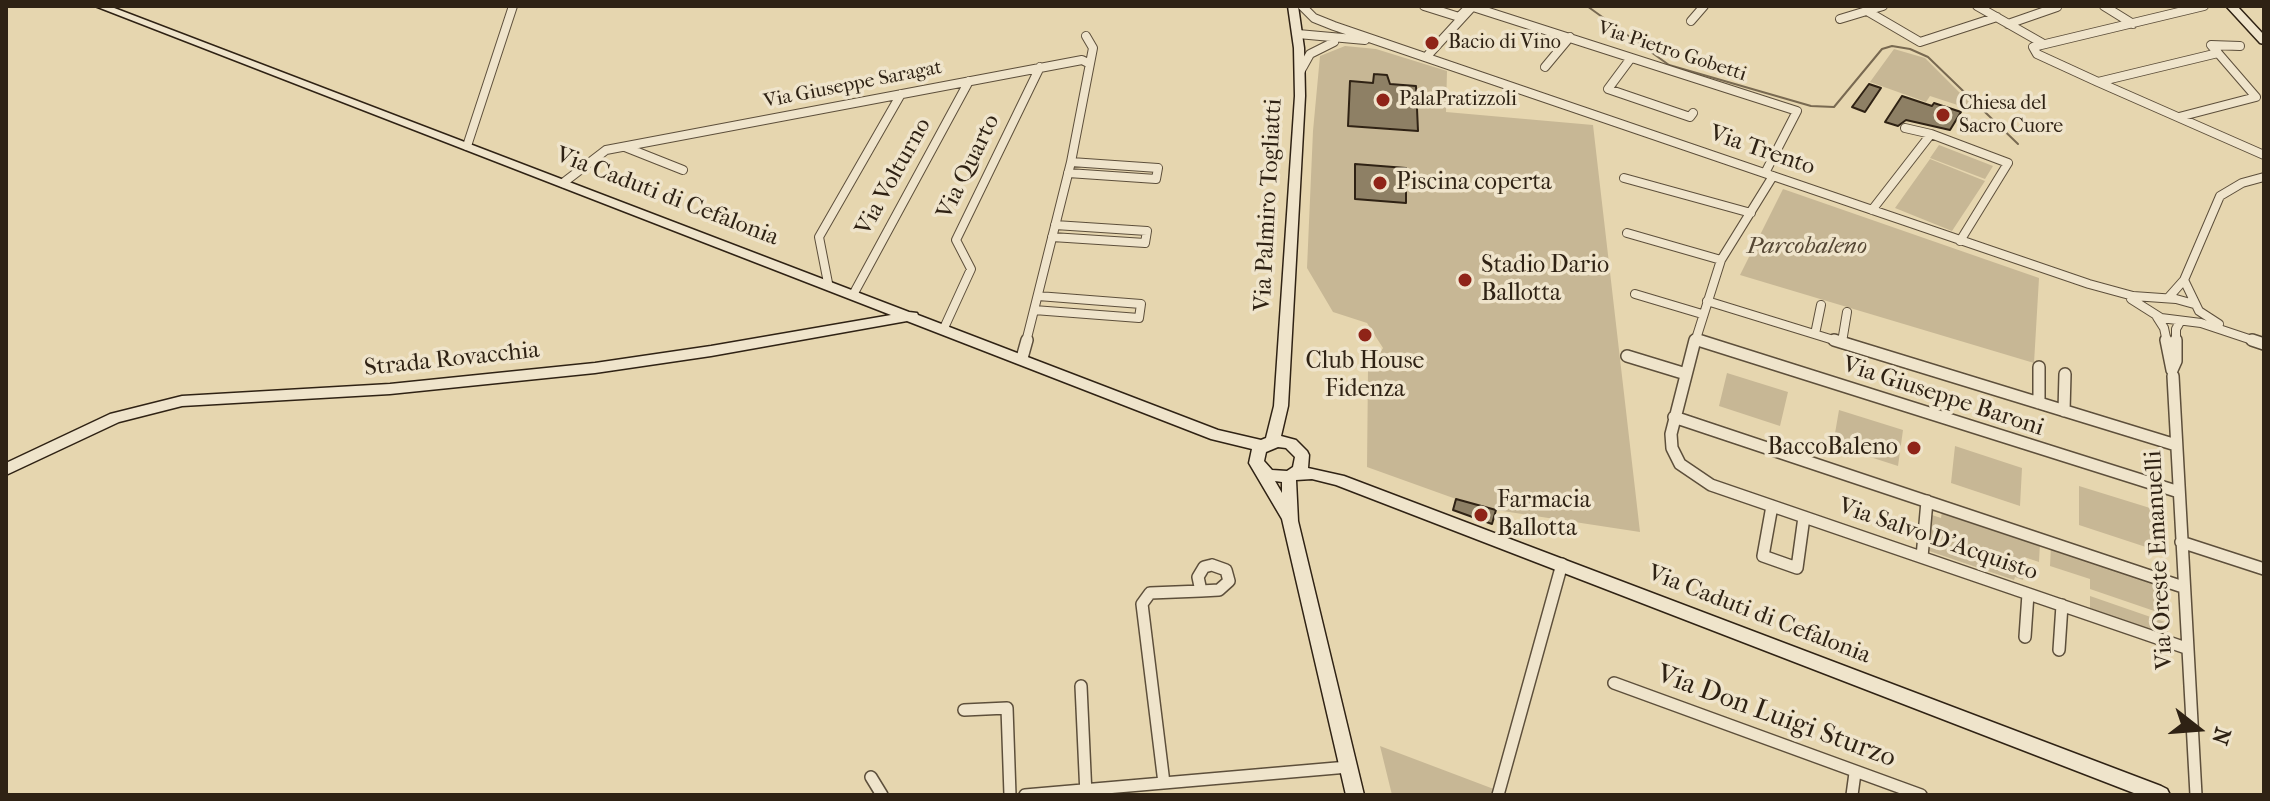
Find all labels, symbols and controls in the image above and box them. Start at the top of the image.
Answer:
street label: Via Pietro Gobetti [1595,17,1749,87]
place label: Bacio di Vino [1448,31,1561,55]
marker: Bacio di Vino [1423,34,1441,52]
street label: Via Giuseppe Saragat [762,56,944,114]
place label: PalaPratizzoli [1399,88,1517,112]
marker: PalaPratizzoli [1374,91,1392,109]
place label: Chiesa del Sacro Cuore [1959,92,2063,139]
street label: Via Palmiro Togliatti [1249,98,1289,312]
marker: Chiesa del Sacro Cuore [1934,106,1952,124]
street label: Via Quarto [931,110,1007,224]
street label: Via Volturno [850,113,938,241]
street label: Via Trento [1705,120,1819,182]
street label: Via Caduti di Cefalonia [551,141,783,253]
place label: Piscina coperta [1396,169,1552,197]
marker: Piscina coperta [1371,174,1389,192]
park label: Parcobaleno [1747,233,1867,261]
place label: Stadio Dario Ballotta [1481,252,1609,308]
marker: Stadio Dario Ballotta [1456,271,1474,289]
marker: Club House Fidenza [1356,326,1374,344]
street label: Strada Rovacchia [363,336,541,384]
place label: Club House Fidenza [1306,348,1424,404]
street label: Via Giuseppe Baroni [1839,351,2047,443]
place label: BaccoBaleno [1767,434,1898,462]
marker: BaccoBaleno [1905,439,1923,457]
street label: Via Oreste Emanuelli [2140,450,2180,670]
place label: Farmacia Ballotta [1497,487,1591,543]
street label: Via Salvo D'Acquisto [1835,492,2041,588]
marker: Farmacia Ballotta [1472,506,1490,524]
street label: Via Caduti di Cefalonia [1643,559,1875,671]
street label: Via Don Luigi Sturzo [1652,658,1900,776]
north arrow [2158,689,2238,769]
text: N [2206,724,2236,748]

